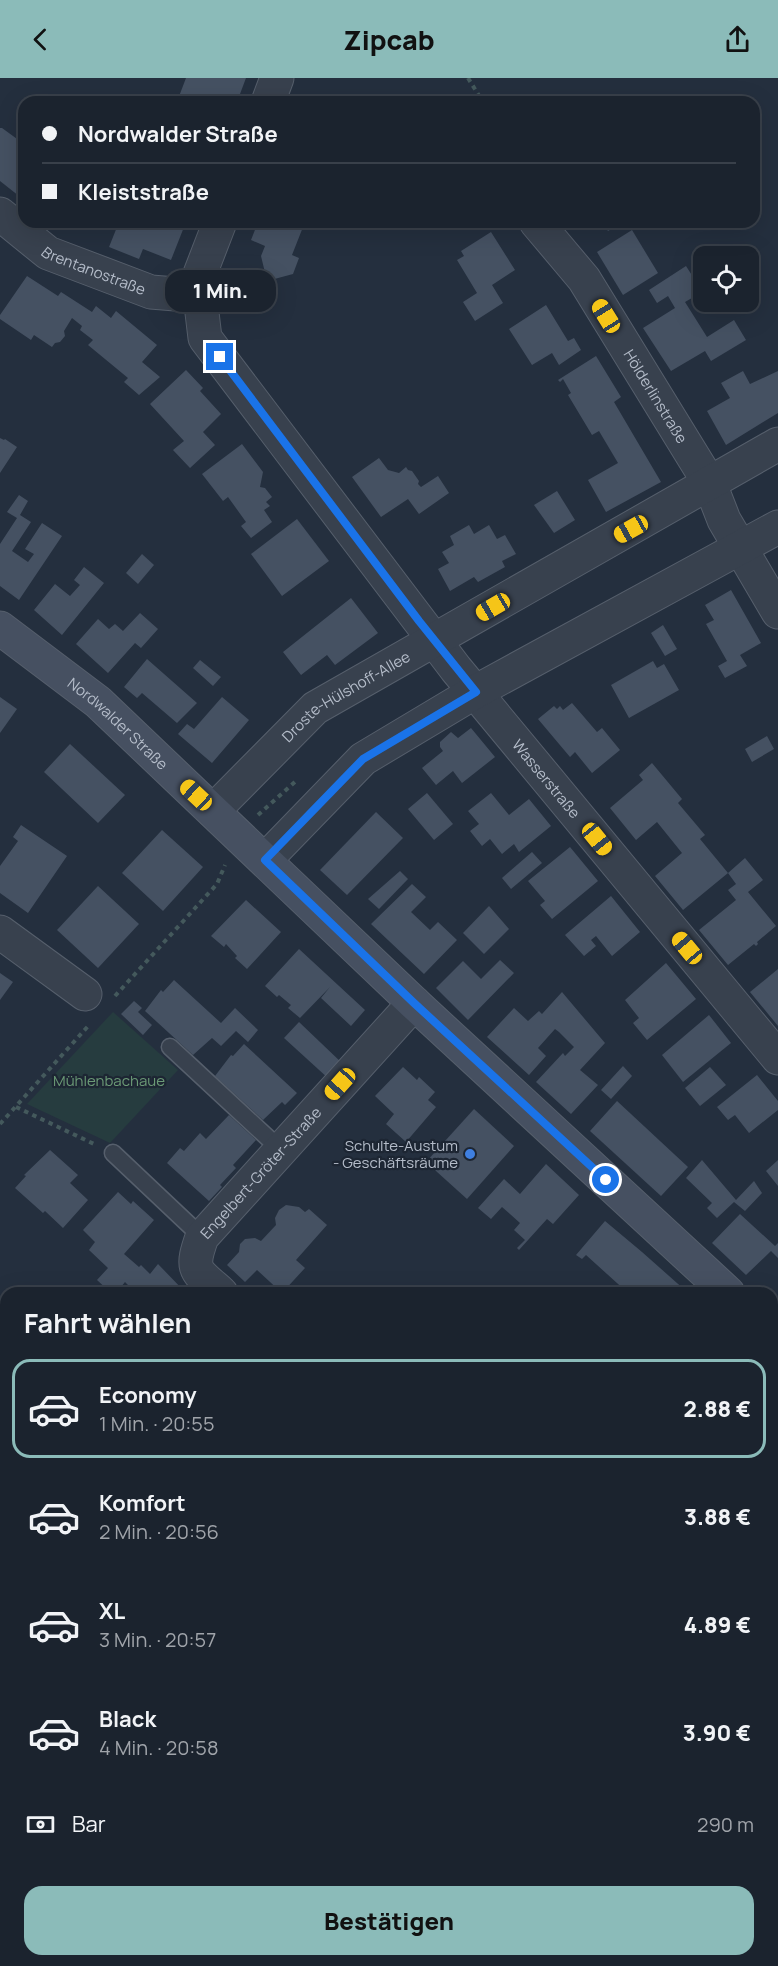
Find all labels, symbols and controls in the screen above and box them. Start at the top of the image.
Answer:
text: Zipcab [343,21,435,58]
icon: back [24,23,57,56]
icon: share [721,23,754,56]
text: Nordwalder Straße [78,119,278,149]
text: Kleiststraße [78,177,209,207]
street label: Brentanostraße [37,241,149,300]
map controls [693,246,759,312]
button: locate [693,246,759,312]
callout: 1 Min. [164,270,276,312]
text: 1 Min. [193,277,248,304]
car [589,296,623,336]
route end [206,343,233,370]
street label: Hölderlinstraße [619,345,693,447]
car [611,512,651,546]
car [473,590,513,624]
street label: Droste-Hülshoff-Allee [277,645,414,746]
street label: Nordwalder Straße [64,672,173,774]
street label: Wasserstraße [508,735,586,822]
car [177,776,215,814]
car [579,819,615,859]
car [669,928,705,968]
car [321,1065,359,1103]
park label: Mühlenbachaue [53,1070,165,1091]
street label: Engelbert-Gröter-Straße [195,1102,326,1243]
place label: Schulte-Austum - Geschäftsräume [333,1135,458,1173]
marker: Schulte-Austum - Geschäftsräume [463,1147,477,1161]
route start [592,1166,619,1193]
text: Fahrt wählen [24,1304,192,1341]
text: Economy [99,1380,197,1410]
icon: car [27,1382,81,1436]
text: 2.88 € [684,1394,751,1424]
text: 1 Min. · 20:55 [99,1410,214,1437]
text: Komfort [99,1488,186,1518]
icon: car [27,1490,81,1544]
text: 3.88 € [684,1502,751,1532]
text: 2 Min. · 20:56 [99,1518,219,1545]
text: XL [99,1596,125,1626]
icon: car [27,1598,81,1652]
text: 4.89 € [684,1610,751,1640]
text: 3 Min. · 20:57 [99,1626,216,1653]
text: Black [99,1704,156,1734]
icon: car [27,1706,81,1760]
text: 3.90 € [683,1718,751,1748]
text: 4 Min. · 20:58 [99,1734,219,1761]
icon: cash [24,1808,57,1841]
text: Bar [72,1809,106,1839]
text: 290 m [697,1811,754,1838]
button: Bestätigen [24,1886,754,1955]

